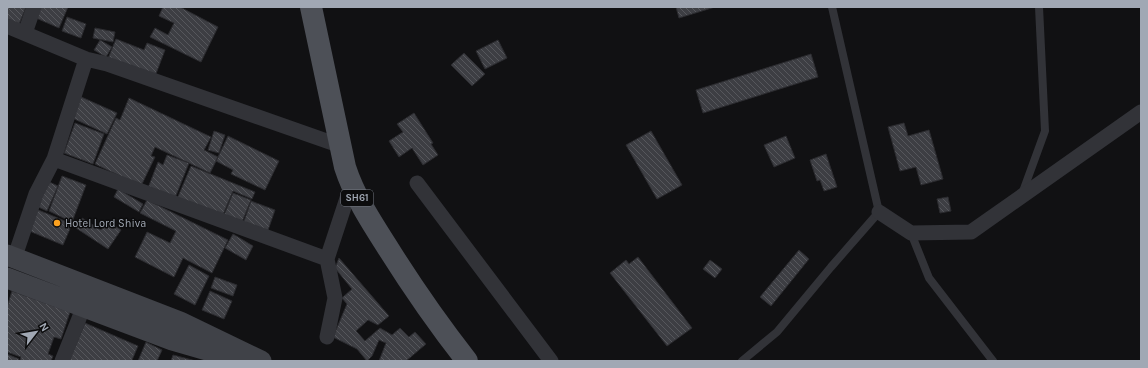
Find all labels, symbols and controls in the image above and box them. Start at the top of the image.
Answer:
road number: SH61 [341,190,373,206]
place label: Hotel Lord Shiva [65,217,146,230]
marker: Hotel Lord Shiva [52,218,62,228]
north arrow [16,312,56,352]
text: N [37,320,52,334]

